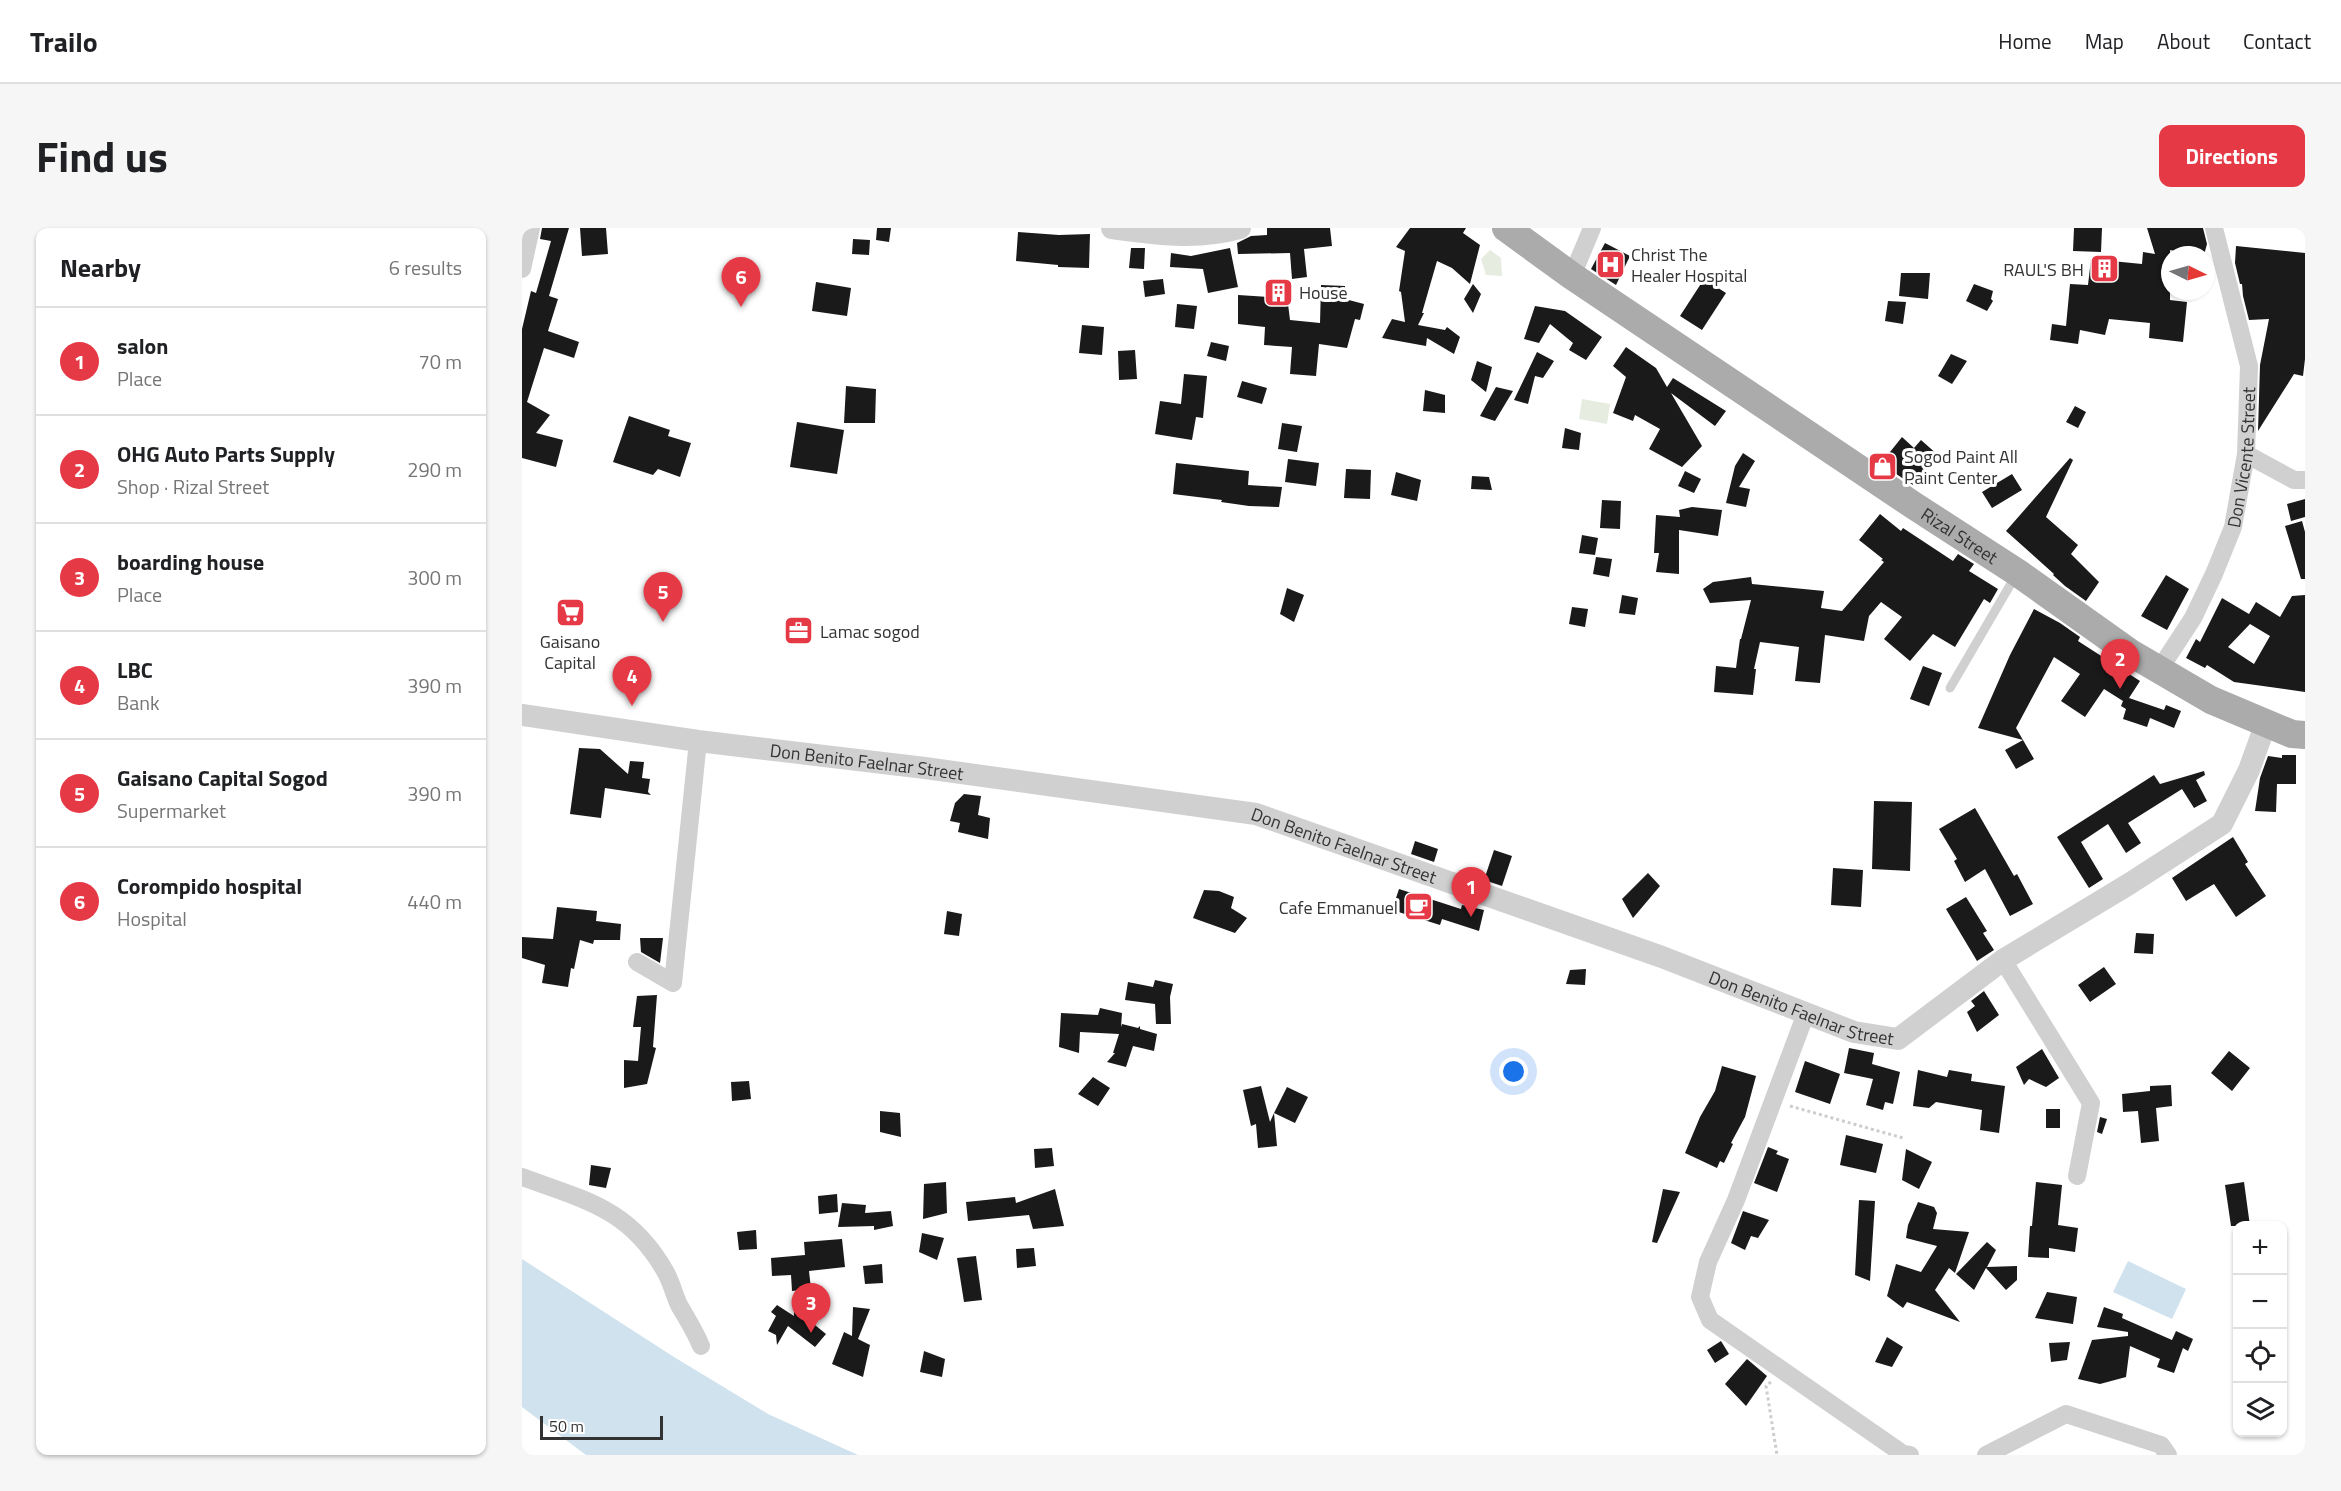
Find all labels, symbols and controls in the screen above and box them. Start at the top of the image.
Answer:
text: Trailo [30,20,98,63]
text: Home [1998,25,2052,57]
text: Map [2085,25,2124,57]
text: About [2157,25,2210,57]
text: Contact [2243,25,2311,57]
text: Find us [36,124,168,188]
button: Directions [2159,125,2305,187]
place label: Christ The Healer Hospital [1631,241,1747,289]
north arrow [2161,246,2215,300]
text: Nearby [60,248,141,287]
hospital icon: Christ The Healer Hospital [1594,248,1626,280]
text: 6 results [389,252,462,283]
building icon: RAUL'S BH [2089,253,2121,285]
place label: RAUL'S BH [2003,256,2084,283]
pin: 6 [722,257,760,307]
building icon: House [1262,276,1294,308]
place label: House [1299,279,1348,306]
text: salon [117,329,168,363]
text: 1 [74,346,85,377]
text: 70 m [418,346,462,377]
text: Place [117,363,162,394]
street label: Don Vicente Street [2220,386,2262,530]
text: OHG Auto Parts Supply [117,437,335,471]
place label: Sogod Paint All Paint Center [1904,443,2018,491]
shop icon: Sogod Paint All Paint Center [1867,450,1899,482]
text: 2 [74,454,85,485]
text: 290 m [407,454,462,485]
text: Shop · Rizal Street [117,471,269,502]
street label: Rizal Street [1916,500,2004,571]
text: boarding house [117,545,264,579]
text: 3 [74,562,85,593]
text: 300 m [407,562,462,593]
pin: 5 [644,572,682,622]
text: Place [117,579,162,610]
supermarket icon: Gaisano Capital [554,596,586,628]
office icon: Lamac sogod [783,615,815,647]
place label: Lamac sogod [820,618,920,645]
place label: Gaisano Capital [540,628,600,676]
pin: 2 [2100,640,2140,689]
text: LBC [117,653,153,687]
pin: 4 [612,656,652,706]
text: 4 [74,670,85,701]
text: 390 m [407,670,462,701]
text: Bank [117,687,160,718]
street label: Don Benito Faelnar Street [769,736,966,787]
text: Gaisano Capital Sogod [117,761,328,795]
text: 5 [74,778,85,809]
text: 390 m [407,778,462,809]
text: Supermarket [117,795,226,826]
street label: Don Benito Faelnar Street [1248,800,1441,890]
pin: 1 [1452,868,1490,917]
text: Corompido hospital [117,869,302,903]
text: 6 [74,886,85,917]
text: 440 m [407,886,462,917]
cafe icon: Cafe Emmanuel [1403,891,1435,923]
place label: Cafe Emmanuel [1279,894,1398,921]
text: Hospital [117,903,187,934]
street label: Don Benito Faelnar Street [1705,963,1896,1052]
your location [1499,1057,1528,1086]
map controls [2233,1221,2287,1437]
button: + [2233,1221,2287,1275]
button: − [2233,1275,2287,1329]
pin: 3 [792,1284,830,1333]
button: locate [2233,1329,2287,1383]
button: layers [2233,1383,2287,1437]
scale bar [540,1413,663,1440]
text: 50 m [549,1414,584,1438]

